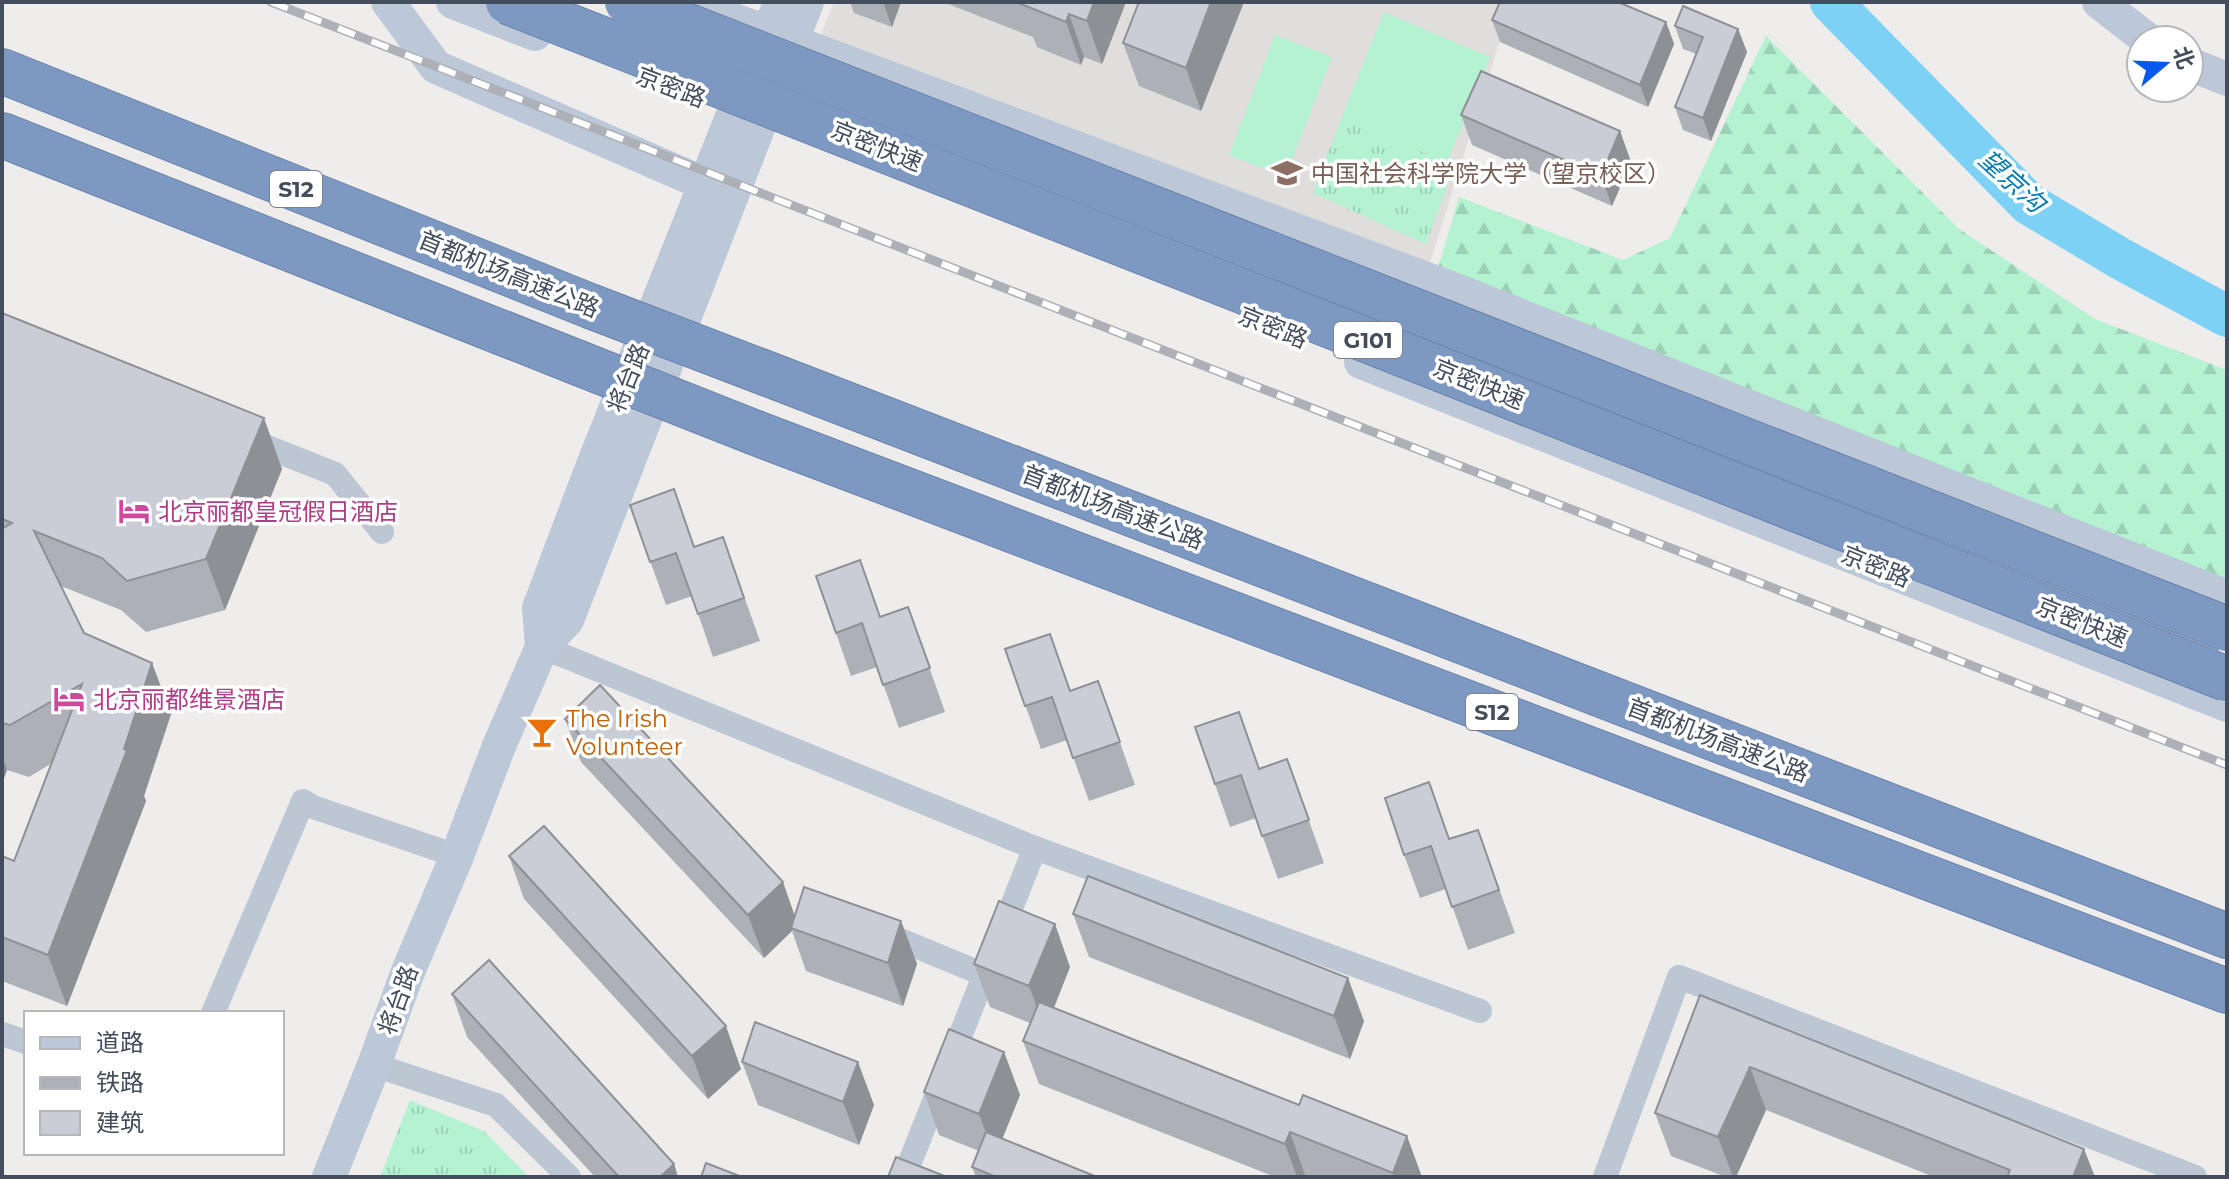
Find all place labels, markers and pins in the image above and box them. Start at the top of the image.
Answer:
school or university icon: 中国社会科学院大学（望京校区） [1270,156,1304,190]
place label: 中国社会科学院大学（望京校区） [1311,159,1671,188]
hotel icon: 北京丽都皇冠假日酒店 [117,494,151,528]
place label: 北京丽都皇冠假日酒店 [158,497,398,526]
hotel icon: 北京丽都维景酒店 [52,682,86,716]
place label: 北京丽都维景酒店 [93,685,285,714]
place label: The Irish Volunteer [566,704,683,761]
bar icon: The Irish Volunteer [525,715,559,749]

